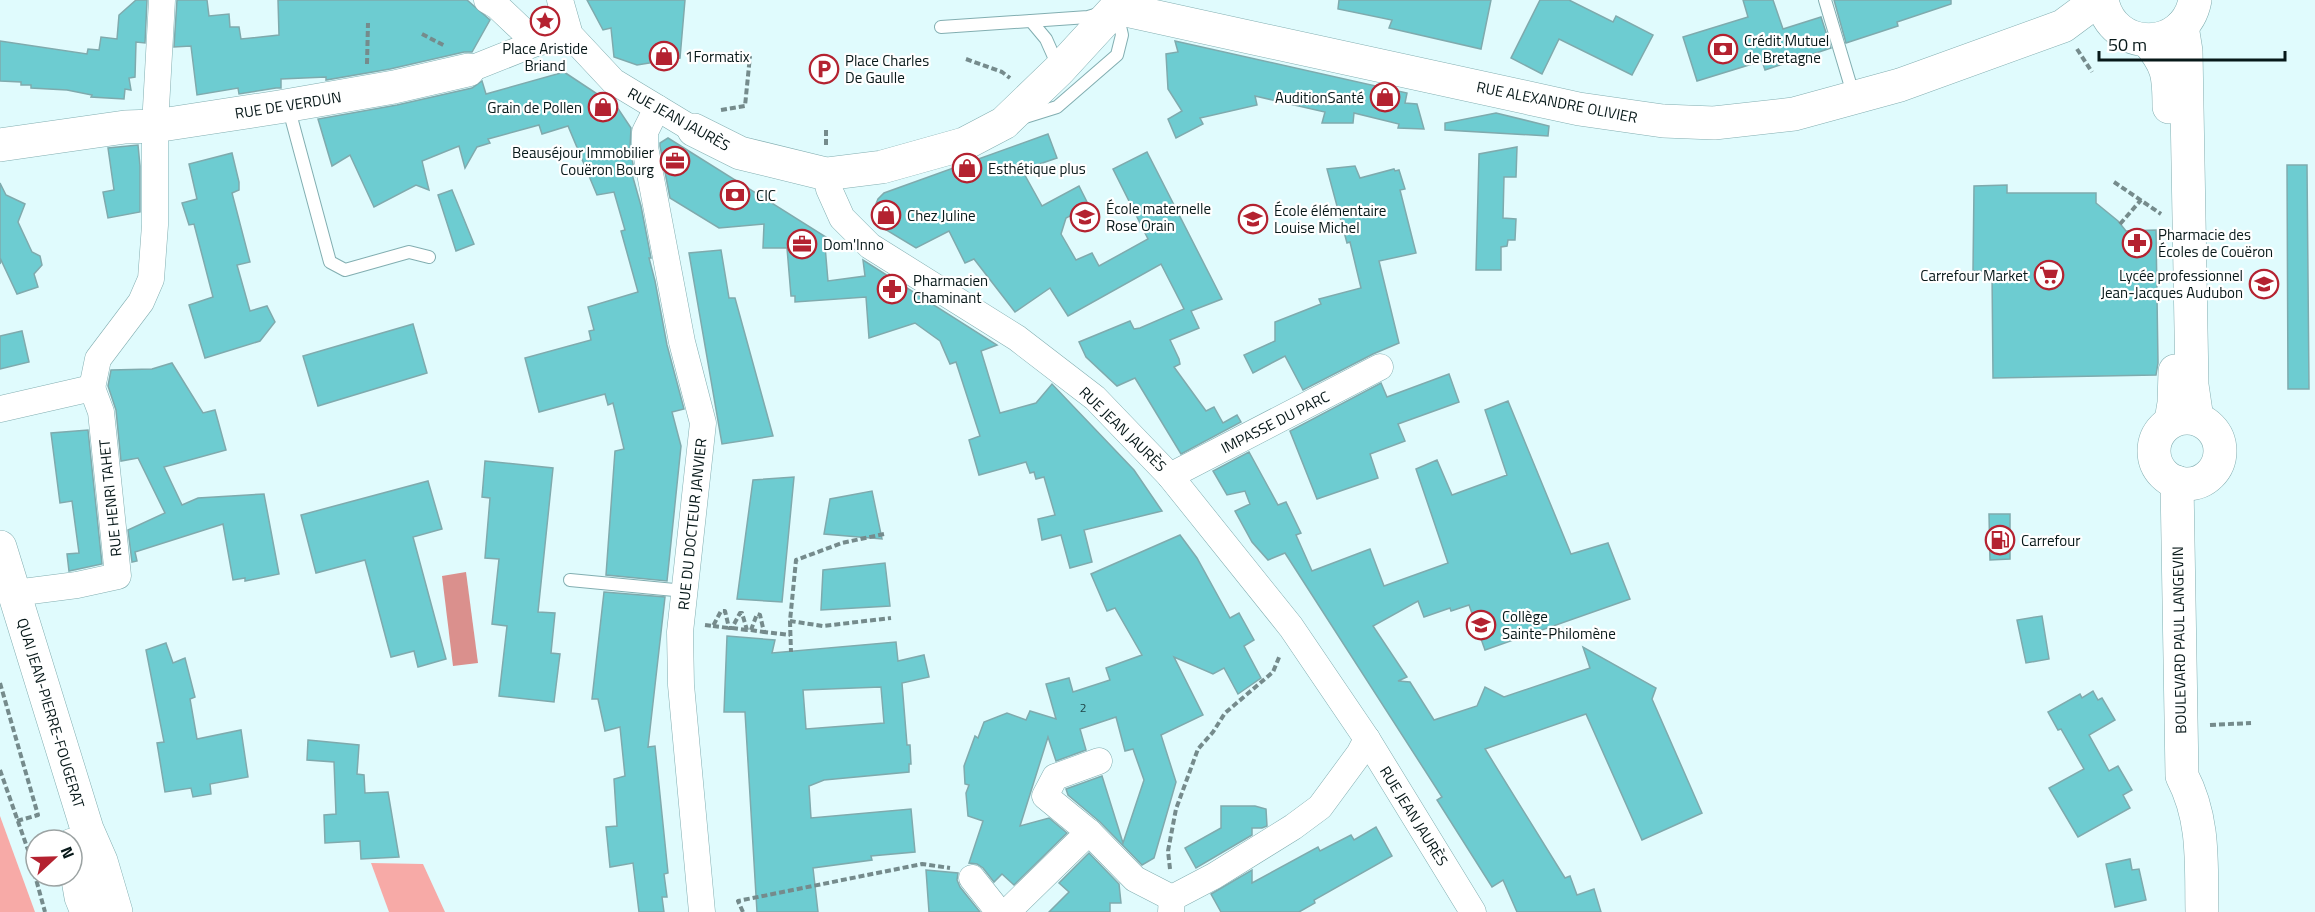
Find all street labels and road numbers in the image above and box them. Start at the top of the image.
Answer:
street label: RUE ALEXANDRE OLIVIER [1475,75,1639,129]
street label: RUE JEAN JAURÈS [624,81,734,157]
street label: RUE DE VERDUN [233,85,343,125]
street label: RUE JEAN JAURÈS [1074,381,1172,477]
street label: IMPASSE DU PARC [1217,385,1333,459]
street label: RUE DU DOCTEUR JANVIER [672,437,712,611]
street label: RUE HENRI TAHET [92,438,128,558]
street label: BOULEVARD PAUL LANGEVIN [2166,546,2192,734]
street label: QUAI JEAN-PIERRE-FOUGERAT [11,615,91,811]
street label: RUE JEAN JAURÈS [1374,762,1454,870]

